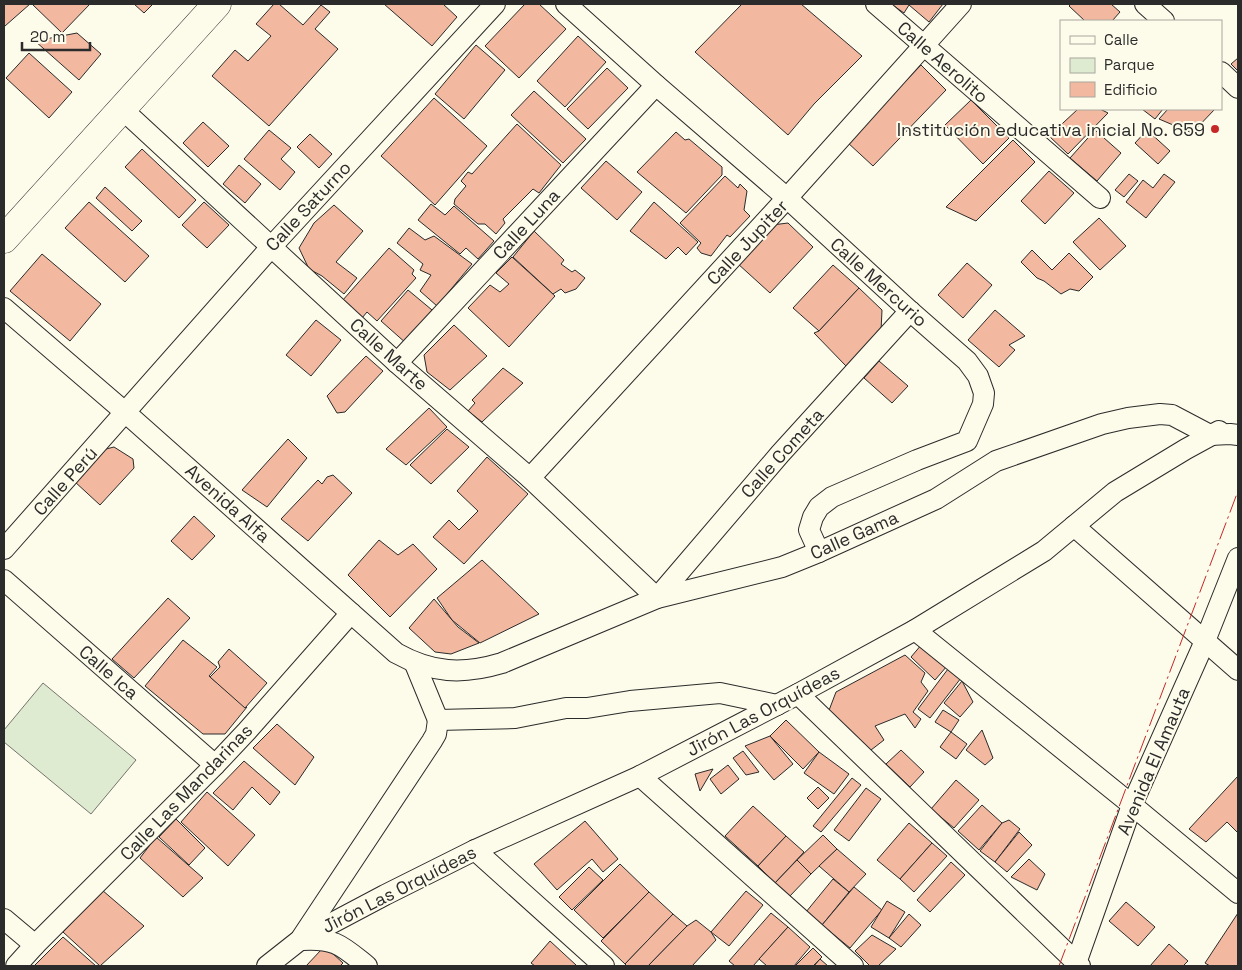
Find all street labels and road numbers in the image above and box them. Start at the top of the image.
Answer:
street label: Calle Aerolito [893,16,993,108]
street label: Calle Saturno [260,156,356,256]
street label: Calle Luna [488,184,564,264]
street label: Calle Jupiter [702,194,793,290]
street label: Calle Mercurio [826,232,932,332]
street label: Calle Marte [345,313,433,395]
street label: Calle Cometa [736,403,828,503]
street label: Calle Perú [28,442,102,520]
street label: Avenida Alfa [181,459,275,547]
street label: Calle Gama [806,505,902,565]
street label: Calle Ica [74,640,144,704]
street label: Jirón Las Orquídeas [683,661,843,761]
street label: Avenida El Amauta [1111,684,1195,838]
street label: Calle Las Mandarinas [115,719,257,865]
street label: Jirón Las Orquídeas [318,840,480,938]

